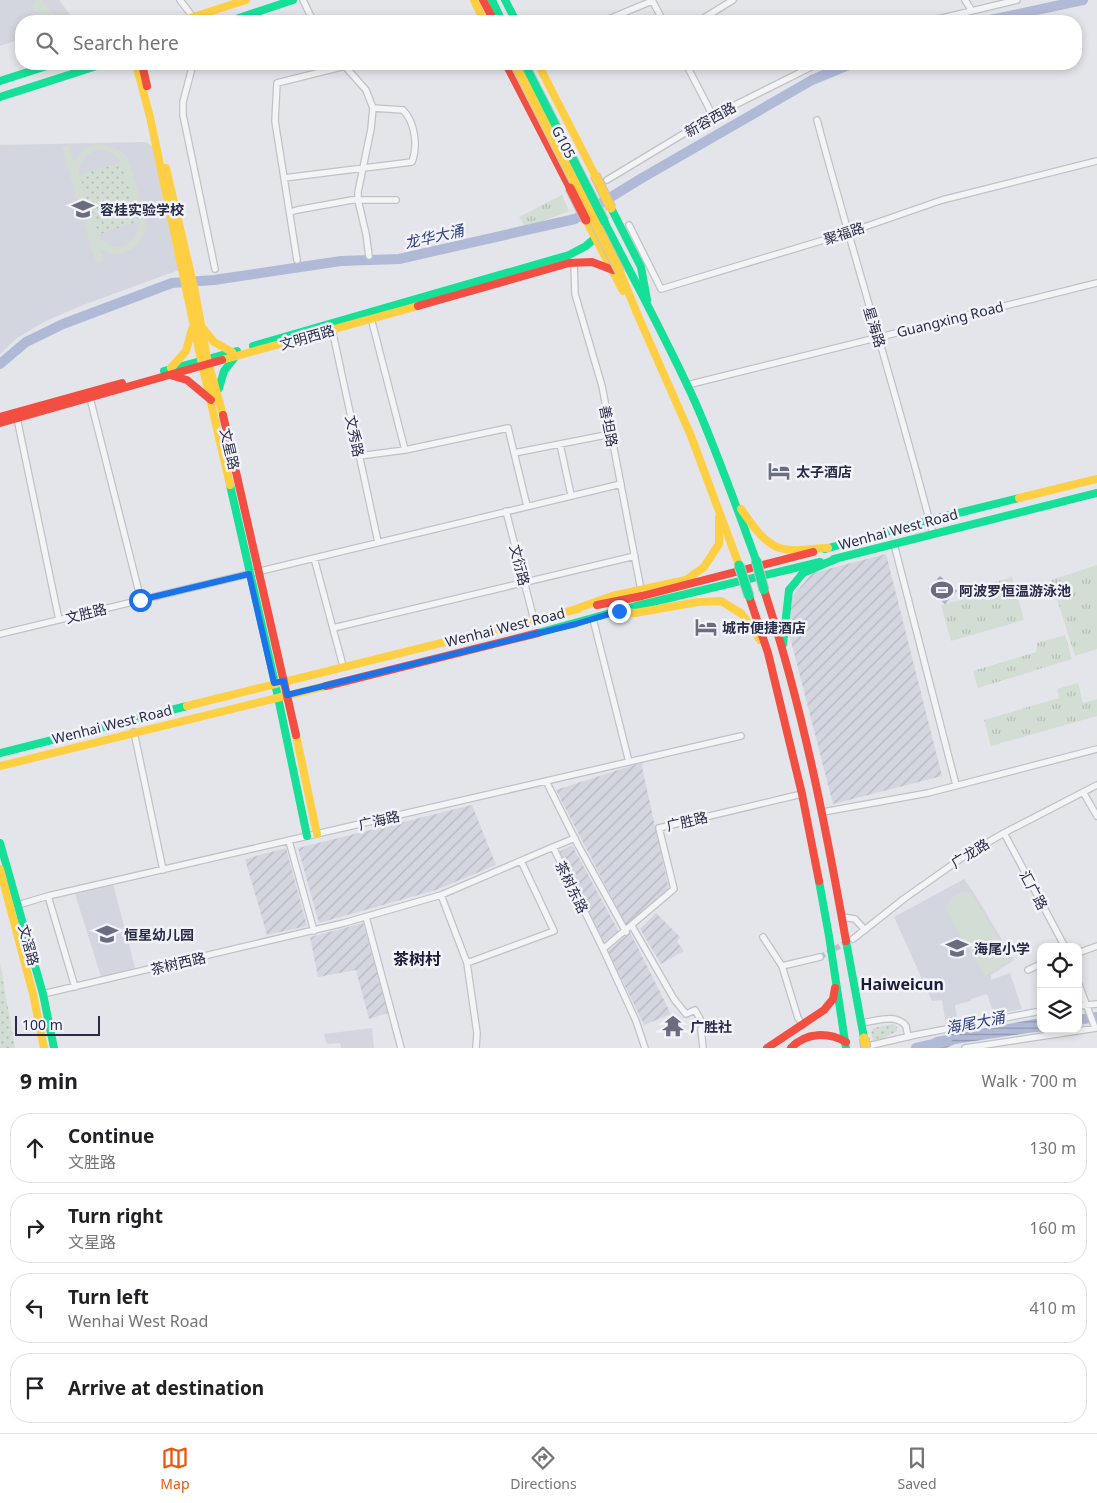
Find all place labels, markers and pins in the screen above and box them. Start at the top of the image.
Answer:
school or university icon: 容桂实验学校 [70,196,96,222]
place label: 容桂实验学校 [100,200,184,219]
hotel icon: 太子酒店 [766,458,792,484]
place label: 太子酒店 [796,462,852,481]
sports icon: 阿波罗恒温游泳池 [929,577,955,603]
place label: 阿波罗恒温游泳池 [959,581,1071,600]
hotel icon: 城市便捷酒店 [693,614,719,640]
place label: 城市便捷酒店 [722,618,806,637]
school or university icon: 恒星幼儿园 [94,921,120,947]
place label: 恒星幼儿园 [124,925,194,944]
school or university icon: 海尾小学 [944,935,970,961]
place label: 海尾小学 [974,939,1030,958]
temple icon: 广胜社 [660,1013,686,1039]
place label: 广胜社 [690,1017,732,1036]

